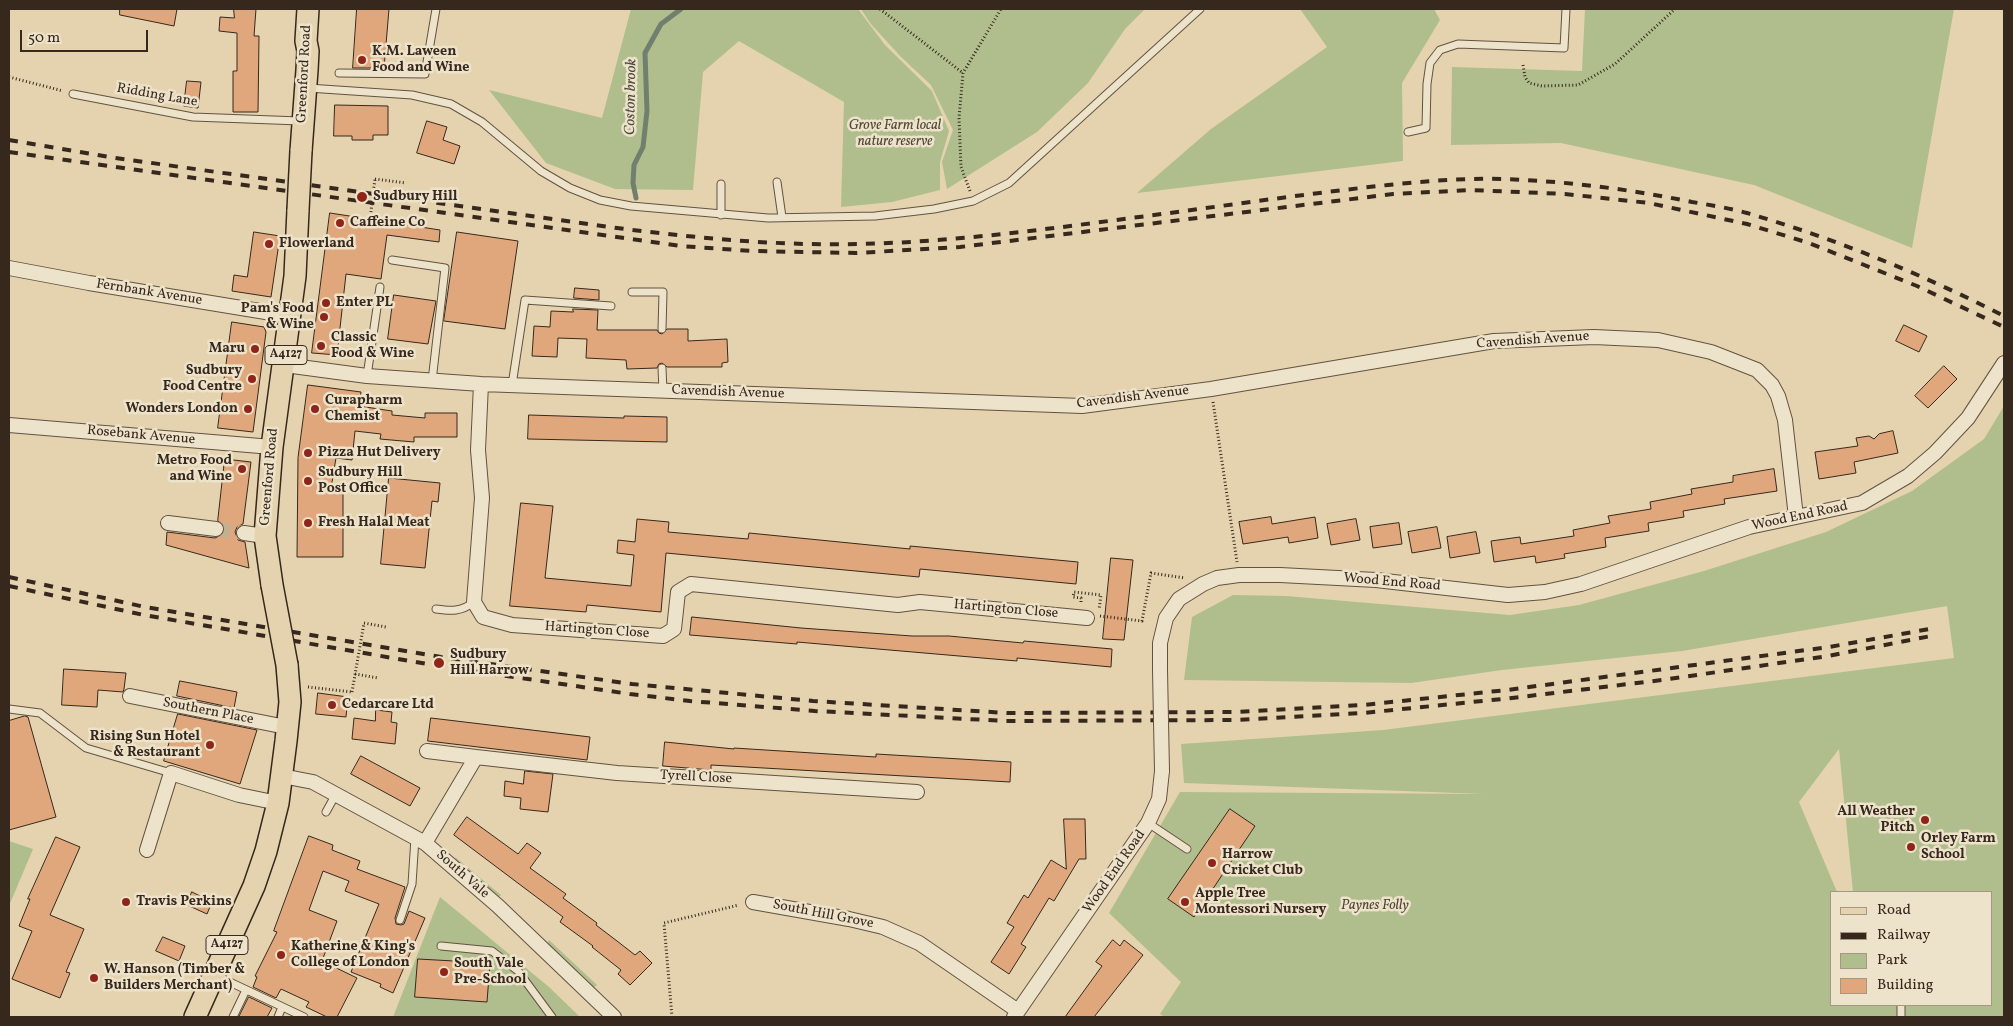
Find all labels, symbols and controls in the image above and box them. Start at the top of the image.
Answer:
scale bar [22,20,150,52]
street label: Greenford Road [294,25,316,123]
text: 50 m [28,28,60,49]
place label: K.M. Laween Food and Wine [372,44,469,76]
marker: K.M. Laween Food and Wine [356,54,368,66]
water label: Coston brook [622,59,642,135]
street label: Ridding Lane [115,81,199,111]
park label: Grove Farm local nature reserve [849,118,941,150]
place label: Sudbury Hill [373,189,457,205]
marker: Sudbury Hill [355,190,369,204]
place label: Caffeine Co [350,215,425,231]
marker: Caffeine Co [334,217,346,229]
place label: Flowerland [279,236,354,252]
marker: Flowerland [263,238,275,250]
street label: Fernbank Avenue [95,276,203,310]
place label: Enter PL [336,295,393,311]
marker: Enter PL [320,297,332,309]
place label: Pam's Food & Wine [241,301,314,334]
marker: Pam's Food & Wine [318,311,330,323]
street label: Cavendish Avenue [1476,329,1590,353]
place label: Classic Food & Wine [331,330,414,362]
marker: Classic Food & Wine [315,340,327,352]
place label: Maru [209,341,245,357]
marker: Maru [249,343,261,355]
road number: A4127 [265,346,307,364]
place label: Sudbury Food Centre [163,363,242,396]
marker: Sudbury Food Centre [246,373,258,385]
street label: Cavendish Avenue [671,383,785,403]
street label: Cavendish Avenue [1076,383,1190,413]
place label: Curapharm Chemist [325,393,403,426]
place label: Wonders London [126,401,238,417]
marker: Wonders London [242,403,254,415]
marker: Curapharm Chemist [309,403,321,415]
street label: Rosebank Avenue [86,423,196,449]
street label: Greenford Road [257,427,283,527]
place label: Pizza Hut Delivery [318,445,441,461]
marker: Pizza Hut Delivery [302,447,314,459]
place label: Metro Food and Wine [157,453,232,486]
marker: Metro Food and Wine [236,463,248,475]
place label: Sudbury Hill Post Office [318,465,402,498]
marker: Sudbury Hill Post Office [302,475,314,487]
street label: Wood End Road [1751,499,1849,535]
place label: Fresh Halal Meat [318,515,430,531]
marker: Fresh Halal Meat [302,517,314,529]
street label: Wood End Road [1343,570,1441,596]
street label: Hartington Close [953,597,1059,623]
street label: Hartington Close [544,619,650,643]
place label: Sudbury Hill Harrow [450,647,529,680]
marker: Sudbury Hill Harrow [432,656,446,670]
street label: Southern Place [161,695,255,729]
place label: Cedarcare Ltd [342,697,434,713]
marker: Cedarcare Ltd [326,699,338,711]
place label: Rising Sun Hotel & Restaurant [90,729,200,762]
marker: Rising Sun Hotel & Restaurant [204,739,216,751]
street label: Tyrell Close [660,768,732,788]
place label: All Weather Pitch [1837,804,1915,836]
marker: All Weather Pitch [1919,814,1931,826]
street label: Wood End Road [1080,827,1150,917]
place label: Orley Farm School [1921,831,1996,864]
marker: Orley Farm School [1905,841,1917,853]
street label: South Vale [432,847,492,903]
place label: Harrow Cricket Club [1222,847,1303,880]
marker: Harrow Cricket Club [1206,857,1218,869]
place label: Apple Tree Montessori Nursery [1195,886,1326,919]
legend [1830,891,1993,1006]
place label: Travis Perkins [136,894,232,910]
marker: Travis Perkins [120,896,132,908]
marker: Apple Tree Montessori Nursery [1179,896,1191,908]
street label: South Hill Grove [771,897,875,933]
park label: Paynes Folly [1341,898,1409,914]
text: Road [1877,900,1911,921]
text: Railway [1877,925,1930,946]
road number: A4127 [206,936,248,954]
place label: Katherine & King's College of London [291,939,415,972]
marker: Katherine & King's College of London [275,949,287,961]
text: Park [1877,950,1908,971]
place label: South Vale Pre-School [454,956,526,989]
place label: W. Hanson (Timber & Builders Merchant) [104,962,245,994]
marker: South Vale Pre-School [438,966,450,978]
marker: W. Hanson (Timber & Builders Merchant) [88,972,100,984]
text: Building [1877,975,1933,996]

